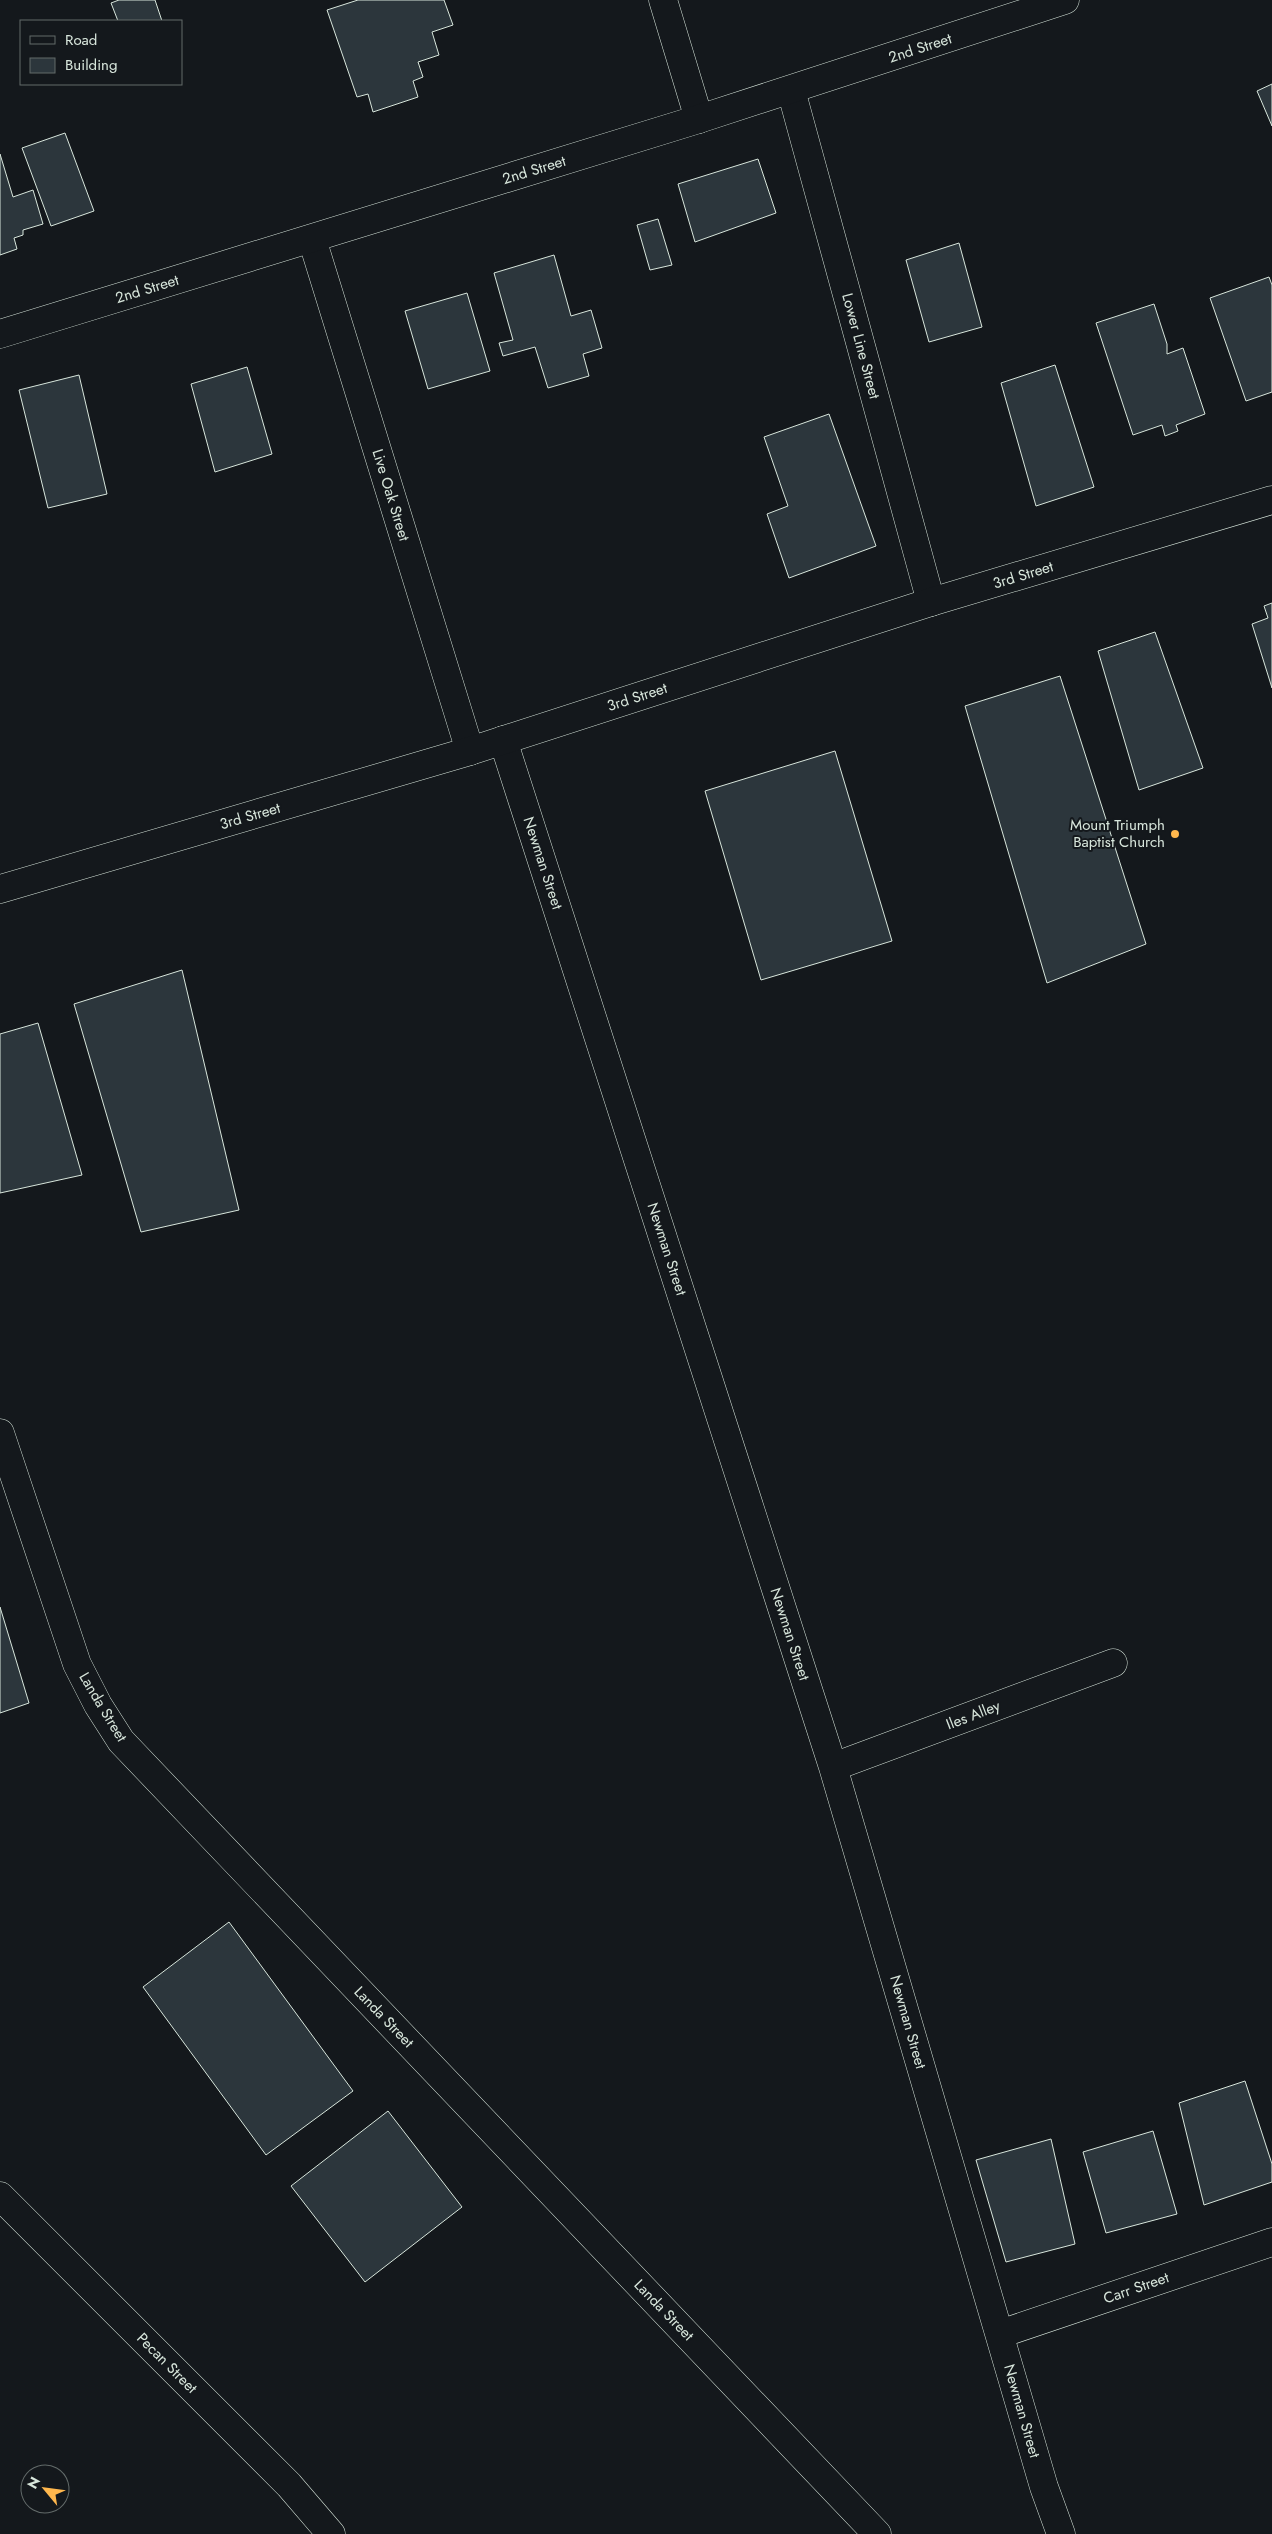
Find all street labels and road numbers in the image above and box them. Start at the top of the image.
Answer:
street label: 2nd Street [886,27,955,69]
street label: 2nd Street [500,150,569,190]
street label: 2nd Street [113,269,182,309]
street label: Lower Line Street [836,291,886,402]
street label: Live Oak Street [367,446,416,544]
street label: 3rd Street [990,555,1056,595]
street label: 3rd Street [604,677,670,717]
street label: 3rd Street [217,797,283,835]
street label: Newman Street [518,814,568,913]
street label: Newman Street [642,1200,692,1299]
street label: Newman Street [765,1585,815,1684]
street label: Landa Street [74,1668,133,1746]
street label: Iles Alley [943,1695,1004,1735]
street label: Newman Street [884,1973,932,2072]
street label: Landa Street [349,1981,419,2053]
street label: Carr Street [1100,2266,1172,2309]
street label: Landa Street [629,2274,699,2346]
street label: Pecan Street [132,2328,203,2399]
street label: Newman Street [998,2362,1046,2461]

